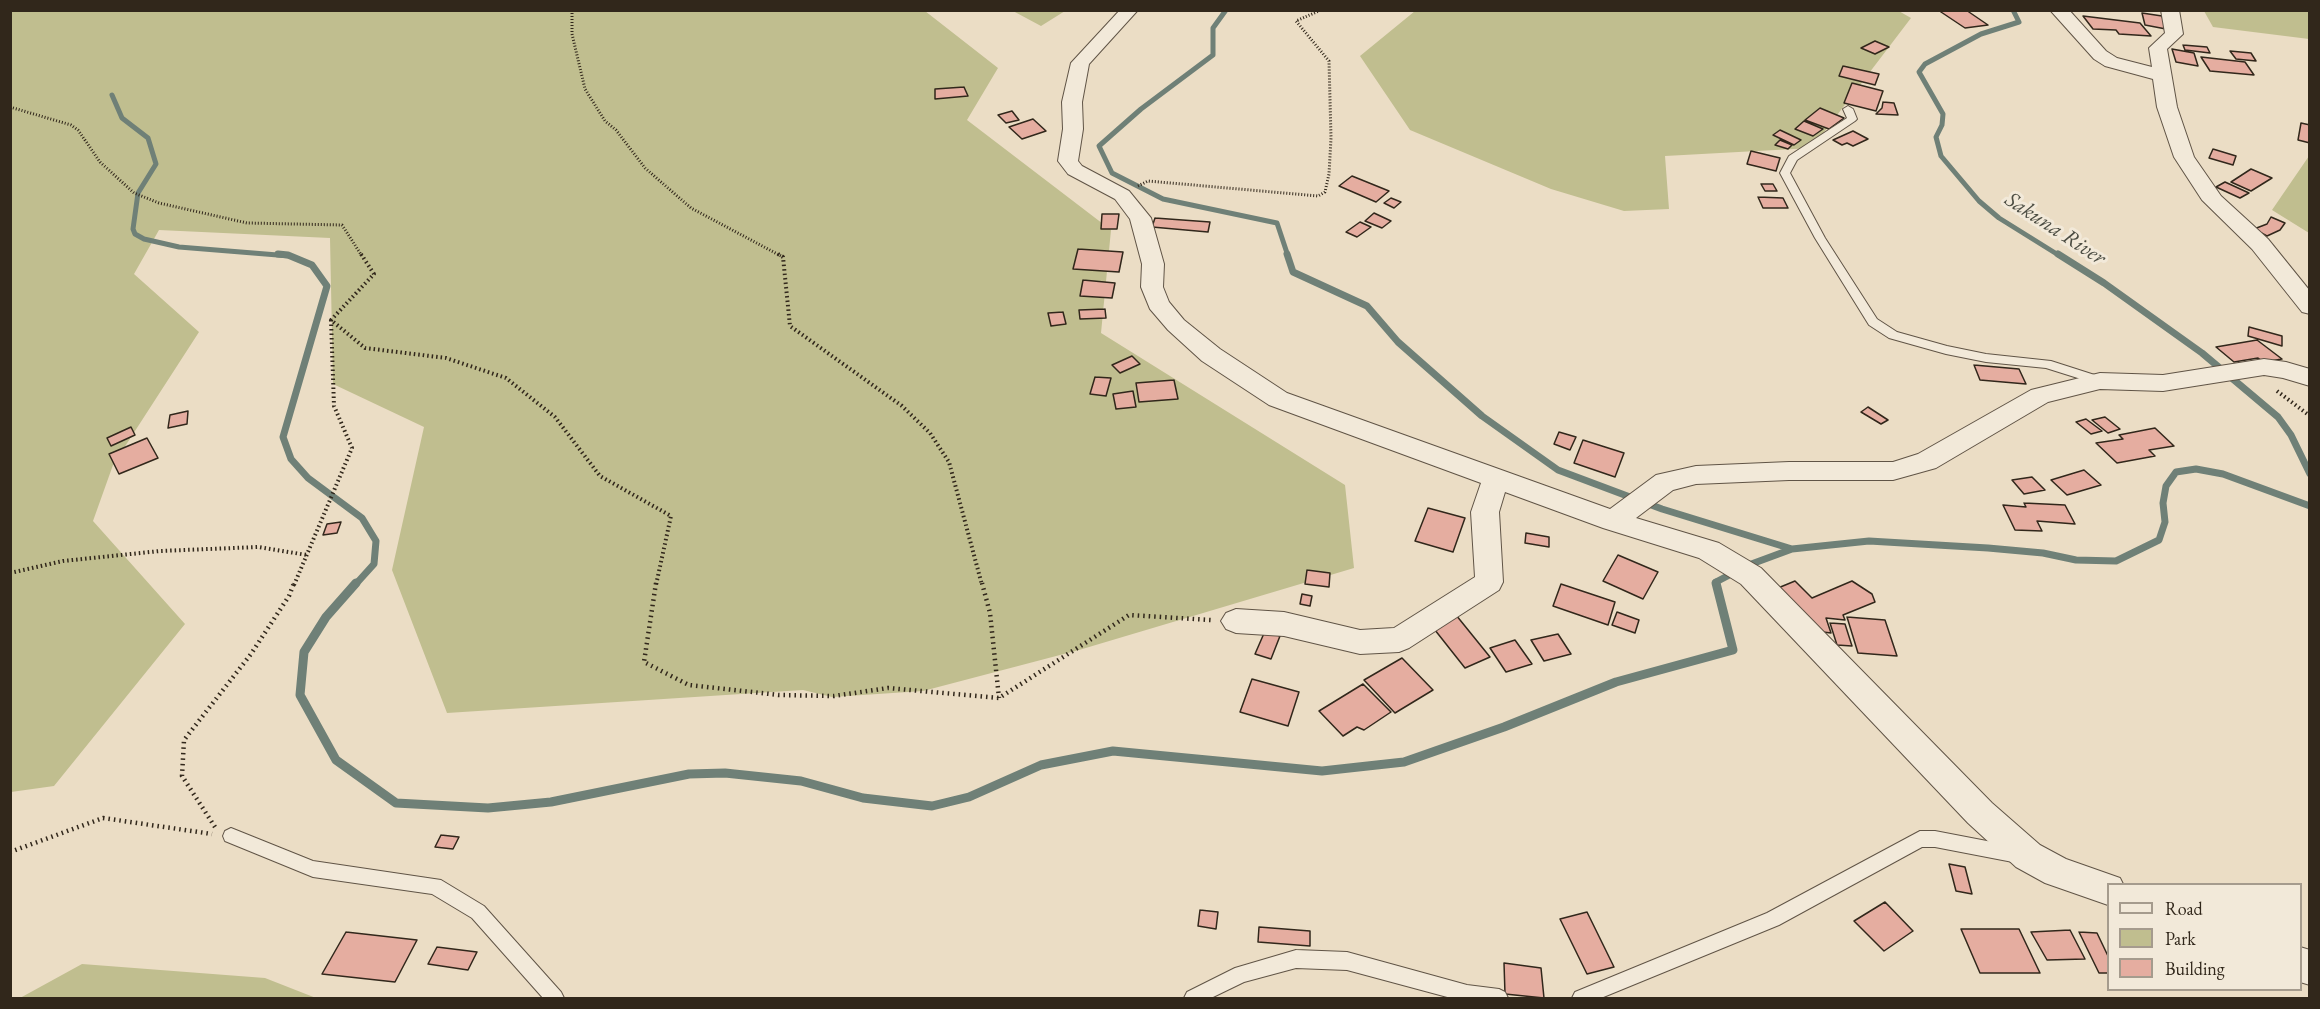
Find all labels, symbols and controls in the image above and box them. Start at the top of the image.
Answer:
water label: Sakuna River [2000,187,2110,271]
legend [2107,883,2302,991]
text: Road [2165,897,2203,920]
text: Park [2165,927,2196,950]
text: Building [2165,957,2225,980]

